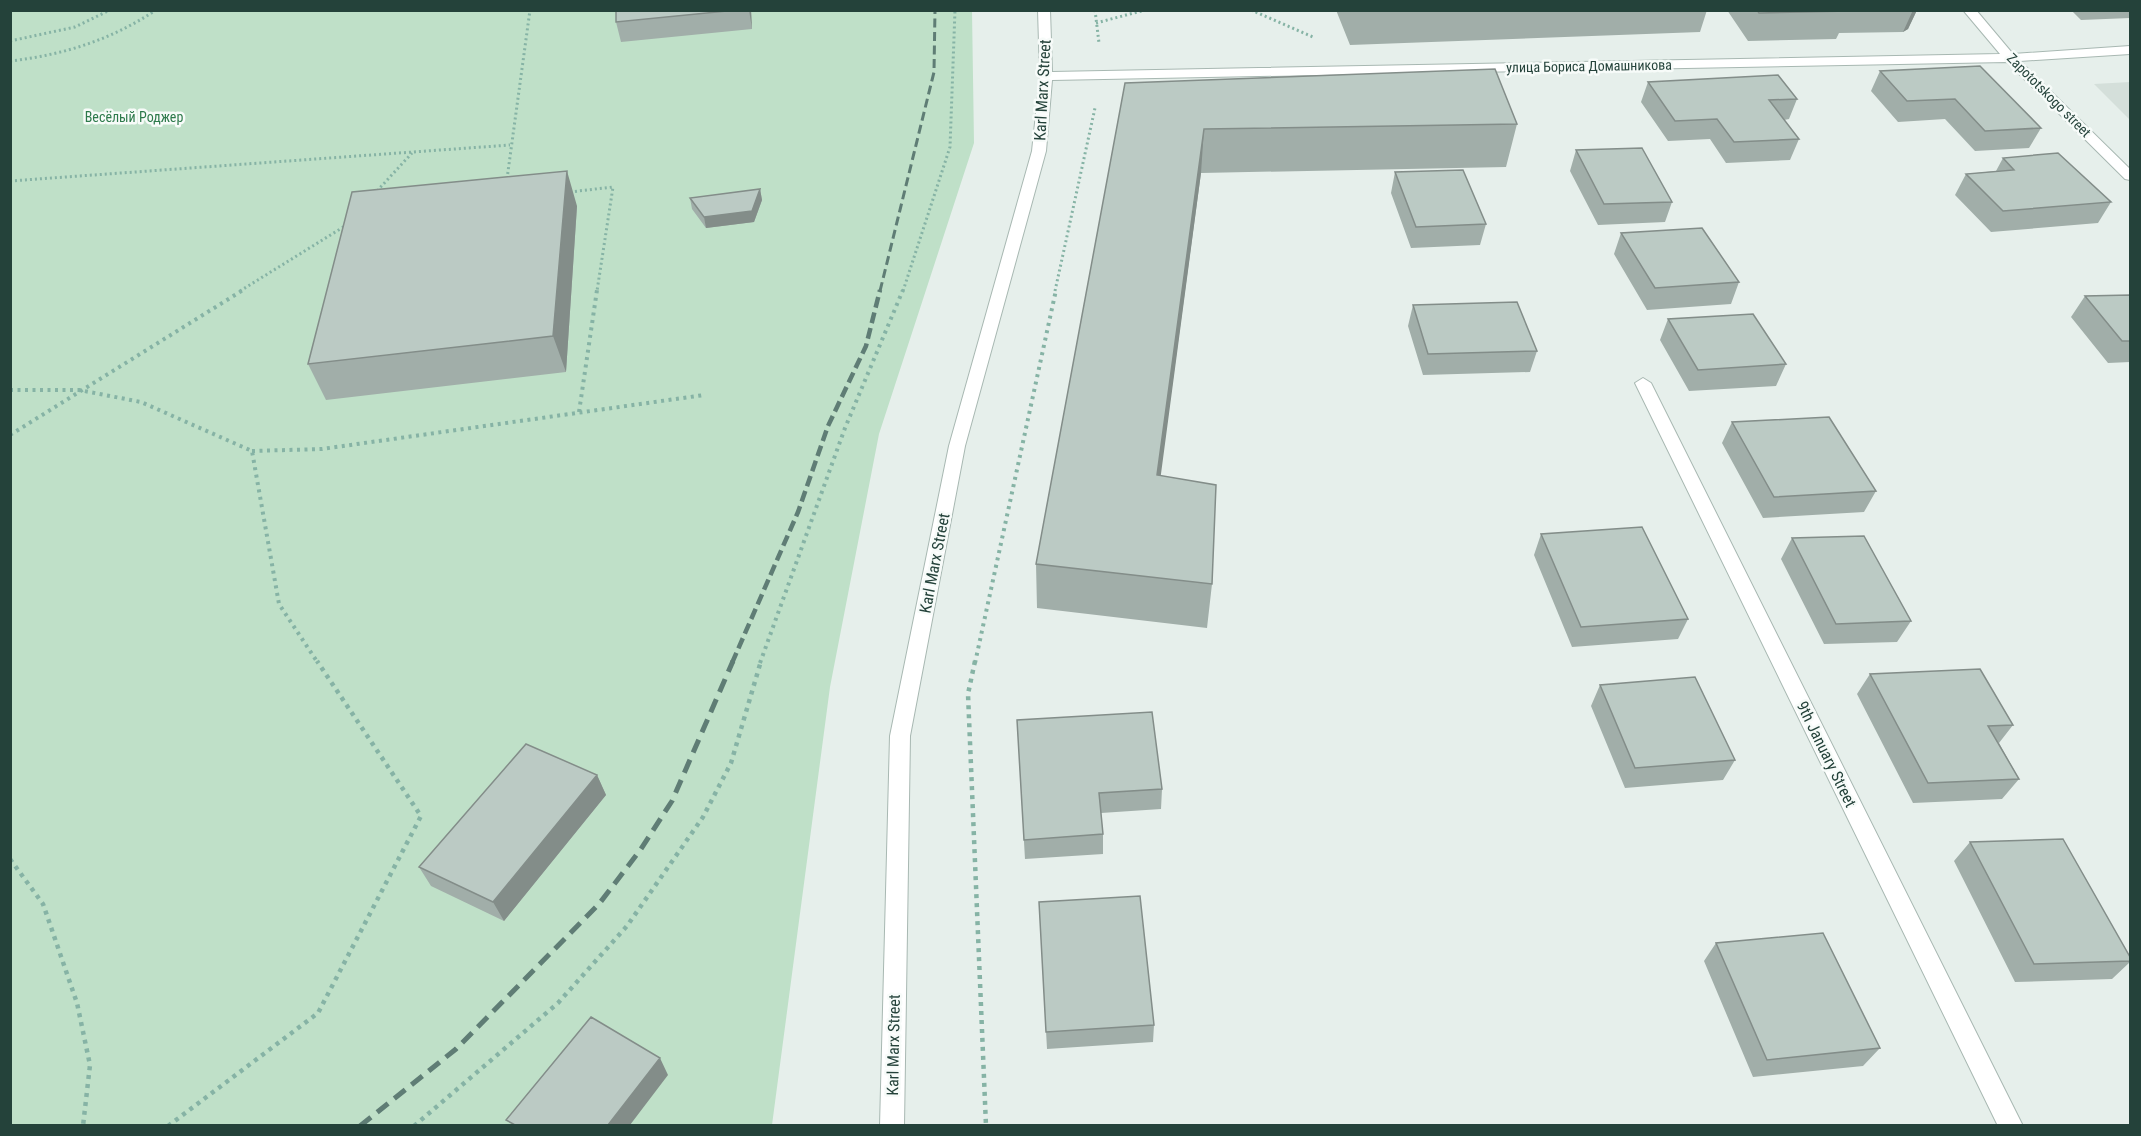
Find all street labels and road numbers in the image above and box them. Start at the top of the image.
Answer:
street label: Karl Marx Street [1030,39,1055,141]
street label: Zapototskogo street [2004,50,2094,140]
street label: улица Бориса Домашникова [1506,57,1672,75]
street label: Karl Marx Street [915,511,954,615]
street label: 9th January Street [1793,698,1861,810]
street label: Karl Marx Street [883,994,904,1096]

